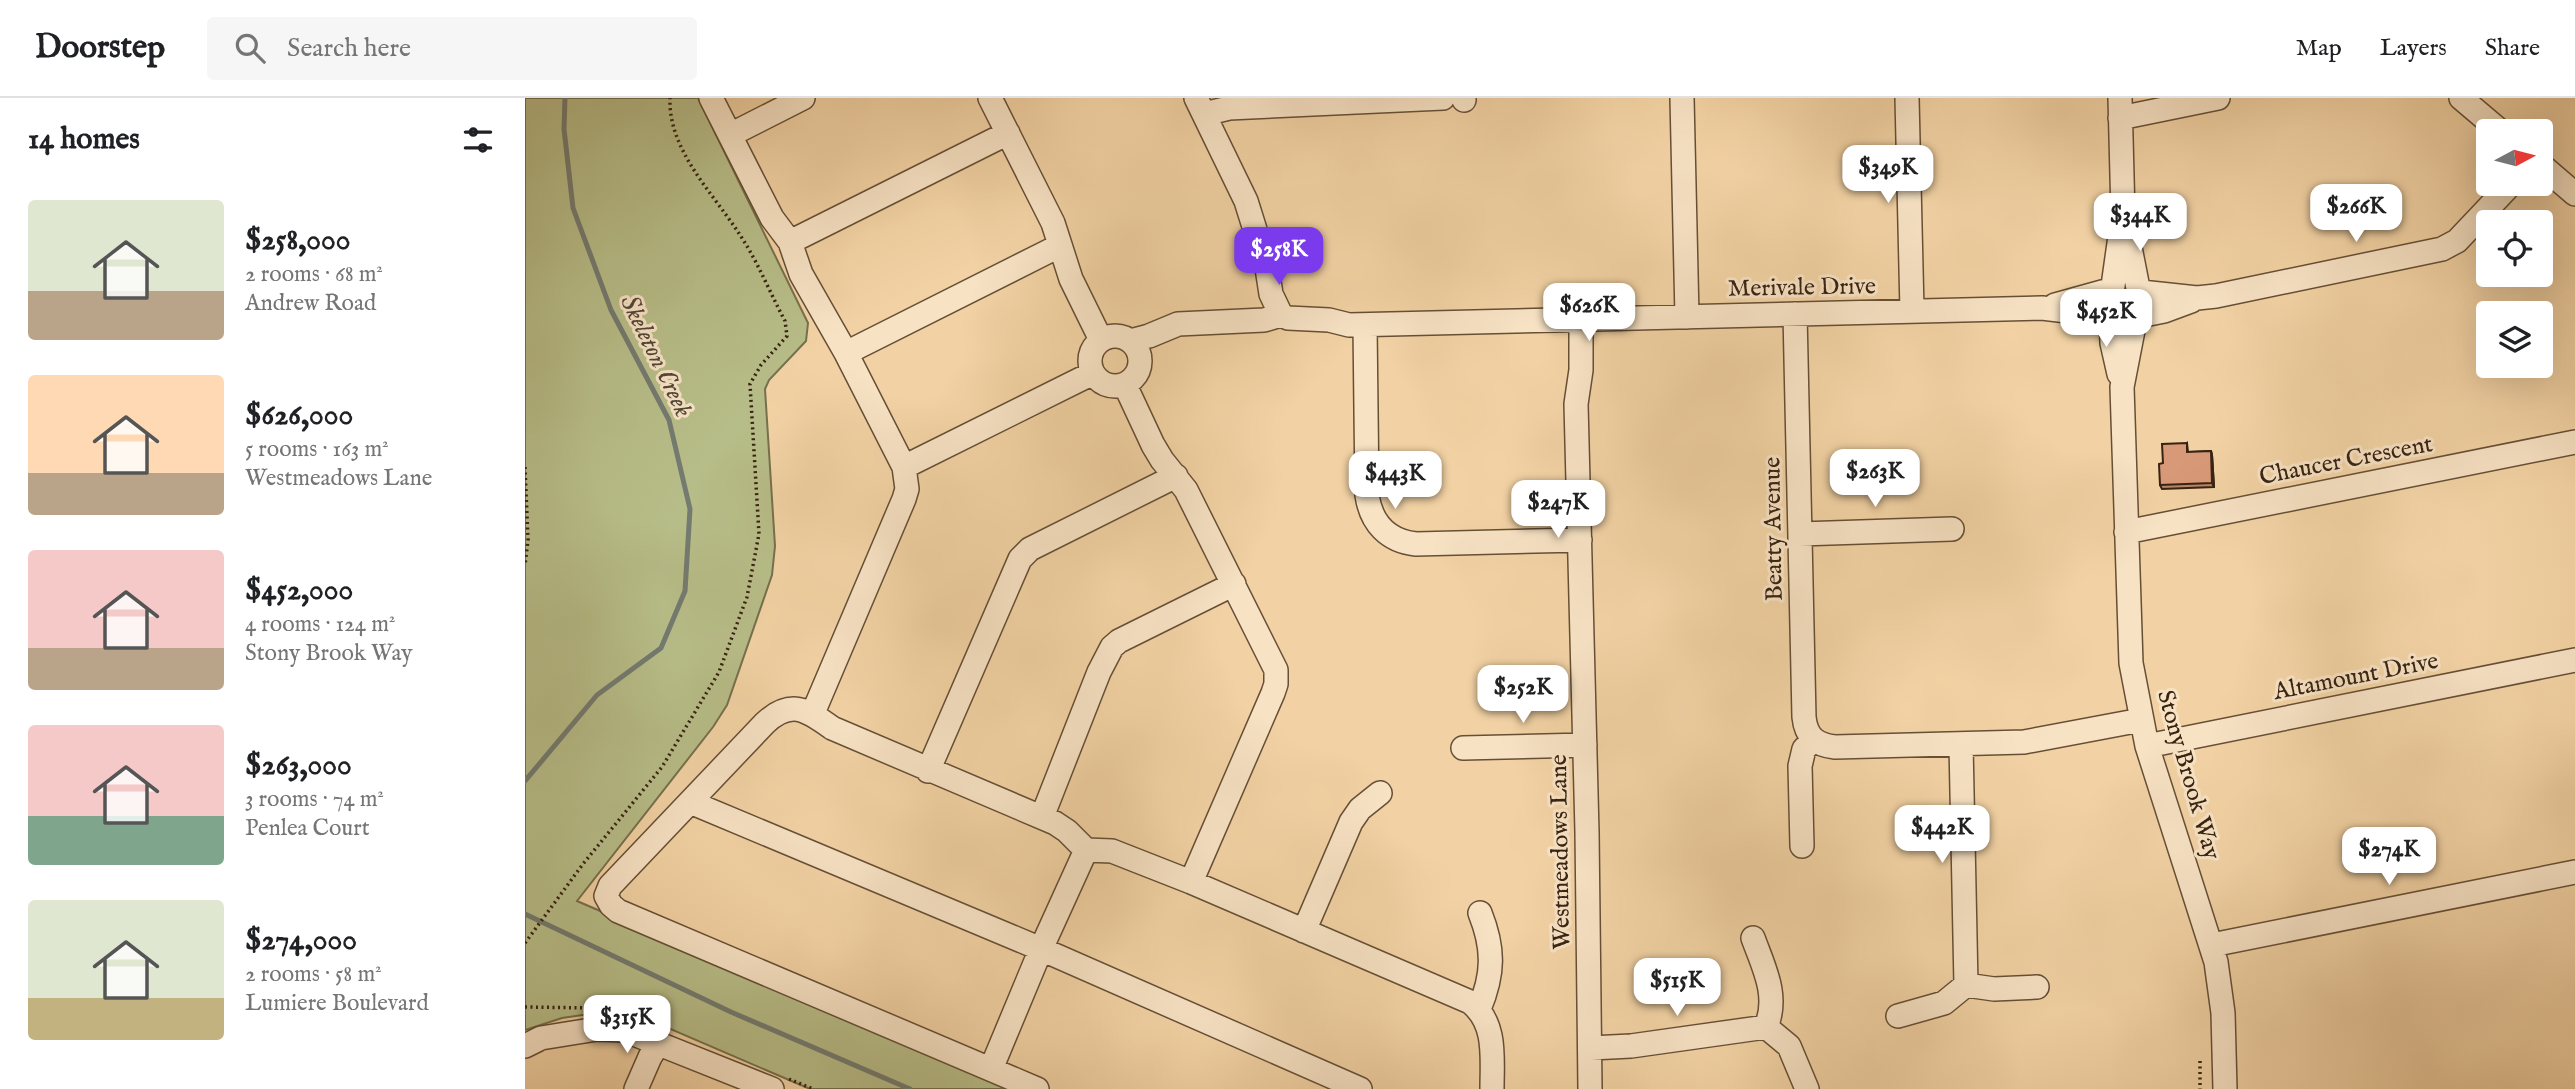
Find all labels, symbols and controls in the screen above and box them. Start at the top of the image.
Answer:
search box [207,17,697,80]
text: Doorstep [35,27,165,69]
icon: search [231,29,269,67]
text: Search here [287,32,411,65]
text: Map [2296,33,2342,64]
text: Layers [2380,33,2447,64]
text: Share [2485,33,2540,64]
north arrow [2476,119,2553,196]
map controls [2476,119,2553,378]
text: 14 homes [28,121,140,159]
icon: filters [459,121,497,159]
pin: $349K [1839,146,1937,205]
text: $349K [1858,153,1918,182]
pin: $266K [2307,184,2405,244]
text: $266K [2326,192,2386,221]
pin: $344K [2091,194,2189,253]
text: $344K [2110,201,2170,230]
button: locate [2476,210,2553,287]
text: $258,000 [245,222,350,260]
icon: home [84,228,168,312]
pin: $258K [1230,228,1328,287]
text: $258K [1250,235,1308,264]
text: 2 rooms · 68 m² [245,260,383,289]
street label: Merivale Drive [1728,271,1876,305]
pin: $626K [1540,284,1638,343]
text: Andrew Road [245,289,376,318]
pin: $452K [2057,289,2155,349]
water label: Skeleton Creek [612,290,700,423]
text: $626K [1559,291,1619,320]
text: $452K [2076,297,2136,326]
button: layers [2476,301,2553,378]
text: $626,000 [245,397,353,435]
icon: home [84,403,168,487]
street label: Chaucer Crescent [2257,429,2435,493]
text: 5 rooms · 163 m² [245,435,389,464]
pin: $263K [1826,450,1924,509]
pin: $443K [1346,452,1444,511]
street label: Beatty Avenue [1757,457,1791,601]
text: $263K [1846,457,1904,486]
text: $443K [1365,459,1425,488]
text: Westmeadows Lane [245,464,432,493]
pin: $247K [1509,480,1607,540]
text: $247K [1527,488,1589,517]
text: $452,000 [245,572,353,610]
icon: home [84,578,168,662]
text: 4 rooms · 124 m² [245,610,395,639]
text: Stony Brook Way [245,639,413,668]
street label: Altamount Drive [2270,646,2441,708]
pin: $252K [1474,666,1572,725]
text: $252K [1493,673,1553,702]
street label: Stony Brook Way [2149,687,2227,863]
text: $263,000 [245,747,352,785]
icon: home [84,753,168,837]
street label: Westmeadows Lane [1544,754,1578,950]
text: 3 rooms · 74 m² [245,785,384,814]
pin: $442K [1893,806,1991,865]
text: $442K [1911,813,1973,842]
text: Penlea Court [245,814,370,843]
pin: $274K [2340,828,2438,887]
text: $274K [2358,835,2420,864]
text: $274,000 [245,922,357,960]
icon: home [84,928,168,1012]
pin: $515K [1628,958,1726,1018]
text: 2 rooms · 58 m² [245,960,382,989]
text: $515K [1650,966,1704,995]
text: Lumiere Boulevard [245,989,429,1018]
pin: $315K [578,996,676,1055]
text: $315K [600,1003,654,1032]

